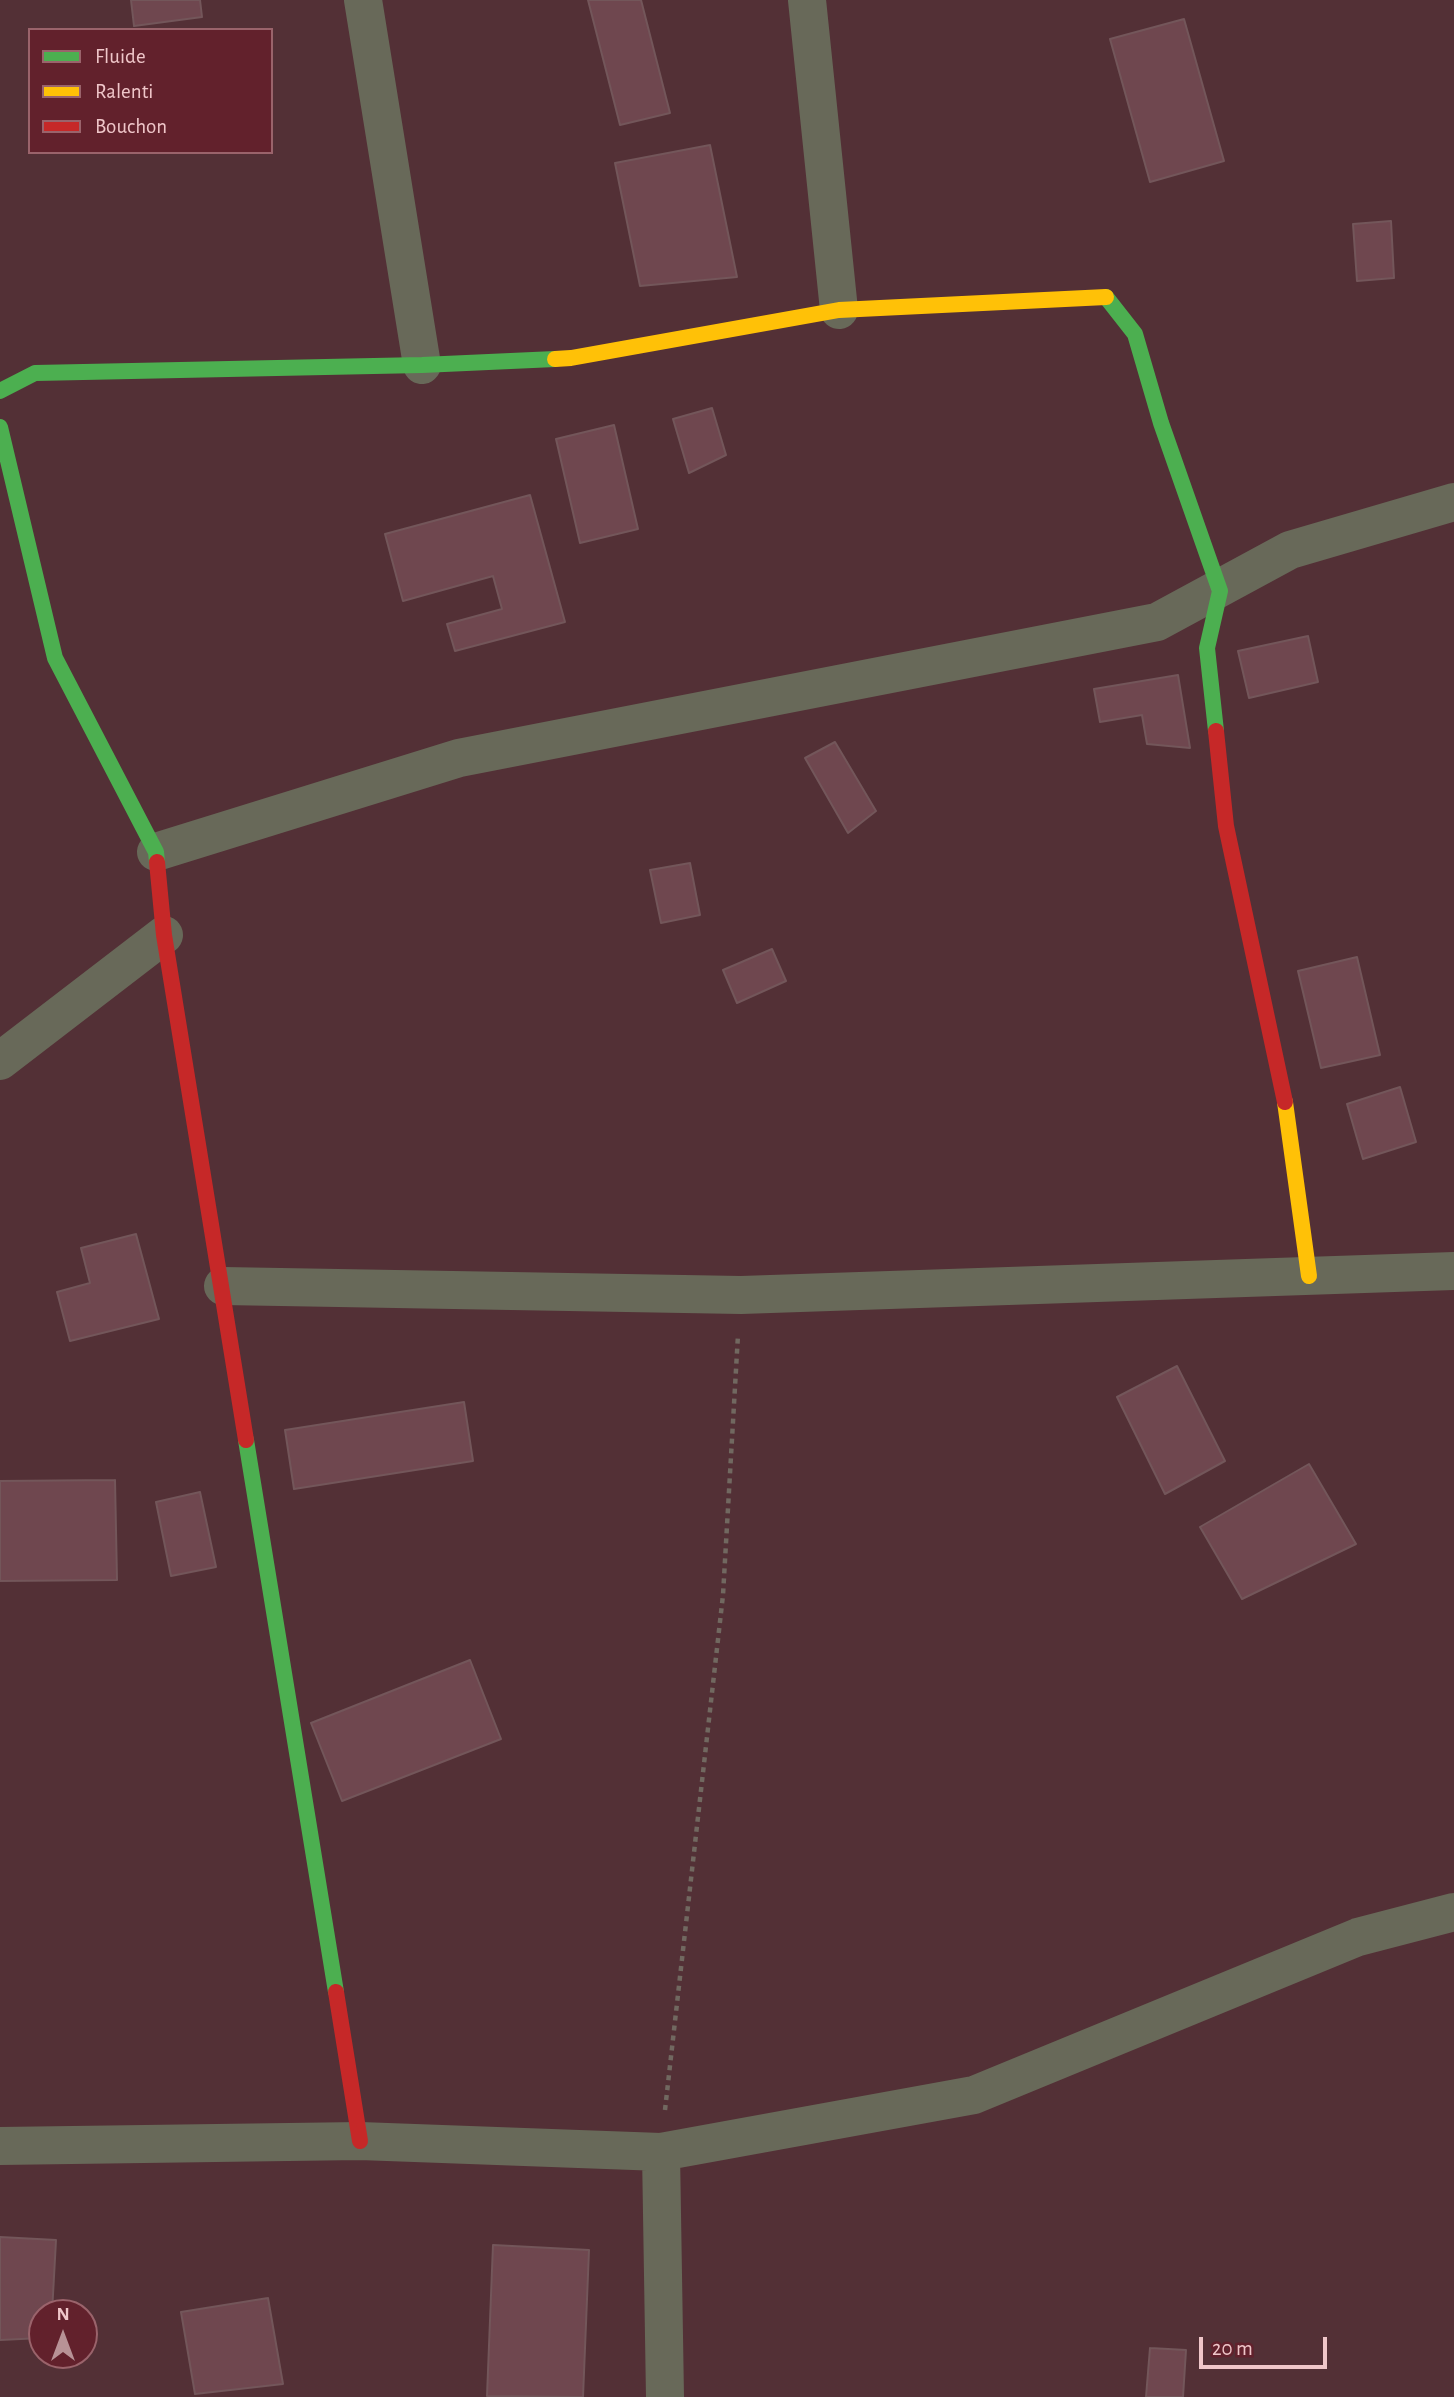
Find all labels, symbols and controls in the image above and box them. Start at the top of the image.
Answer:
legend [28,28,273,154]
text: Fluide [95,46,146,67]
text: Ralenti [95,81,153,102]
text: Bouchon [95,116,167,137]
north arrow [28,2299,98,2369]
text: N [56,2305,70,2324]
scale bar [1202,2324,1330,2368]
text: 20 m [1212,2338,1253,2359]

